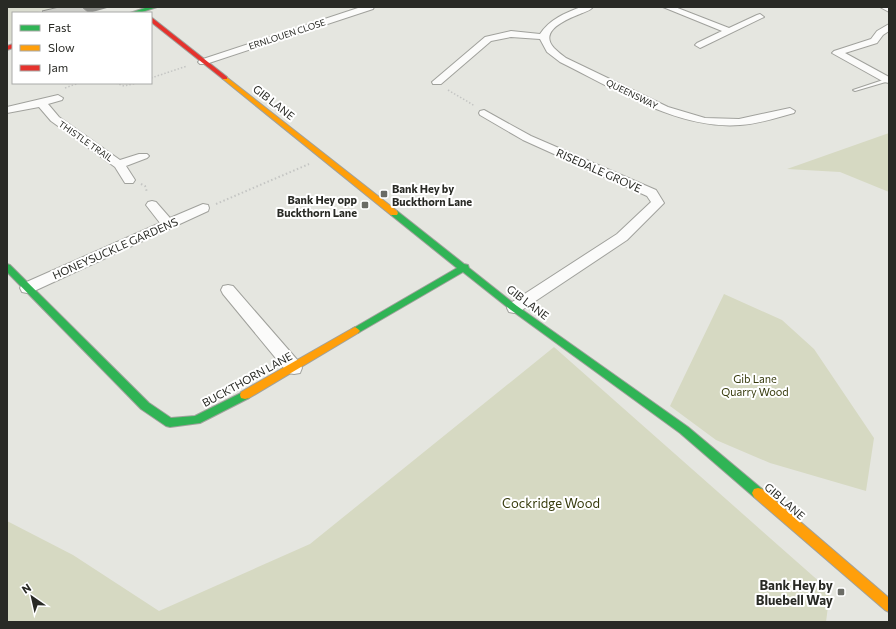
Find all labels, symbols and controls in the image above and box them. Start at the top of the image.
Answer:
legend [12,12,152,84]
street label: ERNLOUEN CLOSE [247,16,327,52]
text: Fast [48,20,71,34]
text: Slow [48,40,75,54]
text: Jam [48,60,68,75]
street label: QUEENSWAY [604,77,660,111]
street label: GIB LANE [251,82,297,122]
street label: THISTLE TRAIL [57,118,115,164]
street label: RISEDALE GROVE [554,145,644,195]
place label: Bank Hey by Buckthorn Lane [392,182,472,208]
marker: Bank Hey by Buckthorn Lane [379,189,389,199]
place label: Bank Hey opp Buckthorn Lane [277,193,357,219]
marker: Bank Hey opp Buckthorn Lane [360,200,370,210]
street label: HONEYSUCKLE GARDENS [50,214,180,282]
street label: GIB LANE [504,282,552,322]
street label: BUCKTHORN LANE [200,349,294,409]
park label: Gib Lane Quarry Wood [721,372,789,398]
street label: GIB LANE [762,480,808,522]
park label: Cockridge Wood [502,495,600,511]
north arrow [12,577,52,617]
place label: Bank Hey by Bluebell Way [756,577,833,608]
text: N [19,581,33,596]
marker: Bank Hey by Bluebell Way [836,587,846,597]

